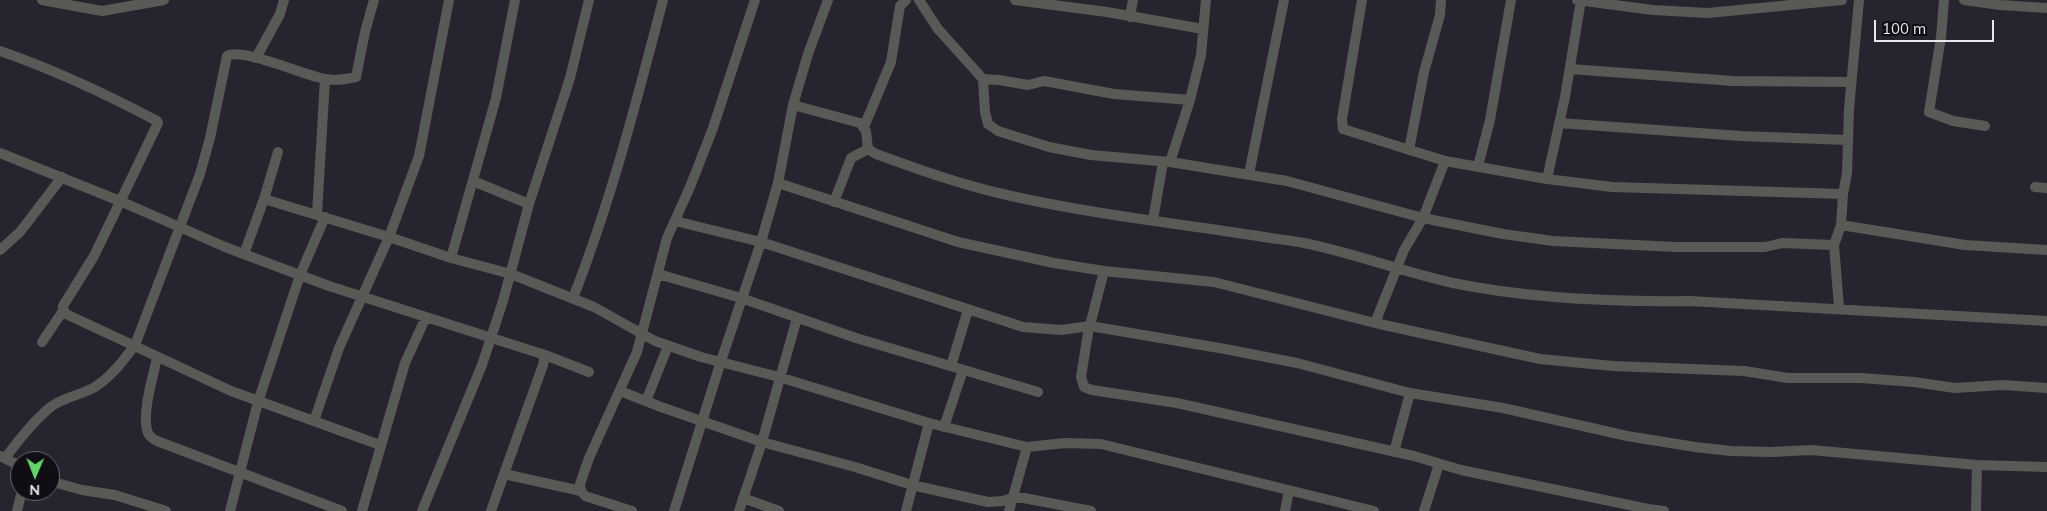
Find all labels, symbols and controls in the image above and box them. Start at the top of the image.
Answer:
scale bar [1877,10,1997,42]
text: 100 m [1882,19,1926,38]
north arrow [10,451,60,501]
text: N [29,481,40,499]

